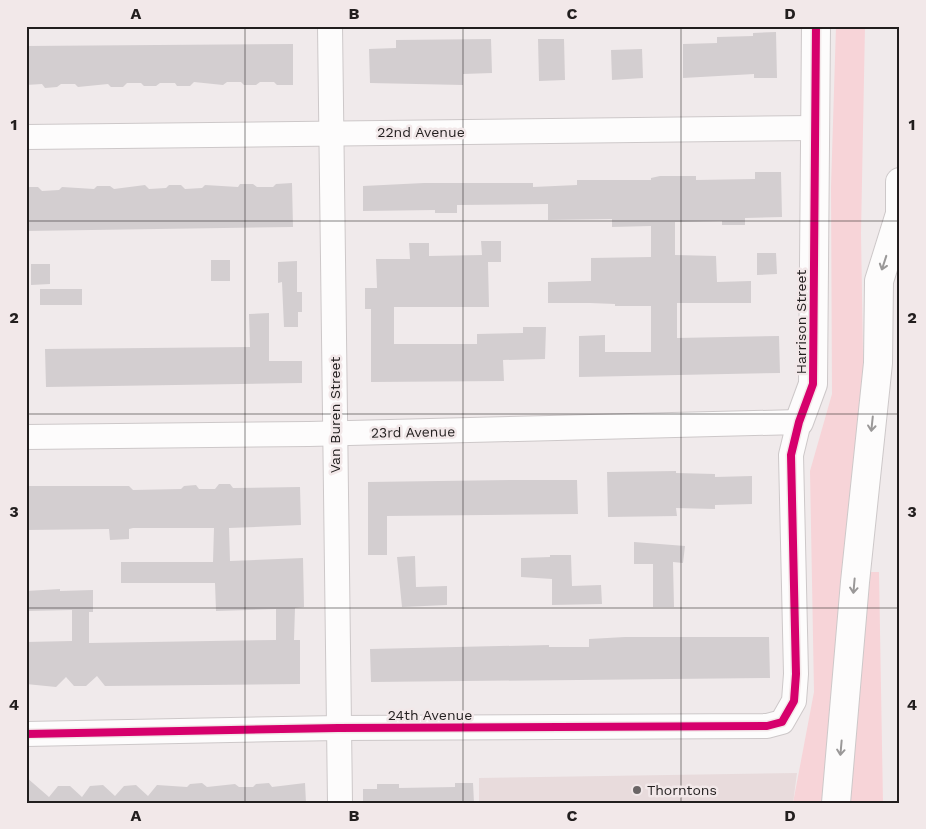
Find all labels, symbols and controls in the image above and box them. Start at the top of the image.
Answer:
text: A [131,4,142,23]
text: B [349,4,360,23]
text: C [567,4,578,23]
text: D [784,4,796,23]
text: 1 [11,115,17,134]
text: 1 [909,115,915,134]
street label: 22nd Avenue [377,124,465,140]
one-way arrow [879,255,889,271]
street label: Harrison Street [793,270,809,374]
text: 2 [9,308,19,327]
text: 2 [907,308,917,327]
street label: Van Buren Street [327,357,343,473]
one-way arrow [867,416,877,432]
street label: 23rd Avenue [371,423,455,441]
text: 3 [9,502,19,521]
text: 3 [907,502,917,521]
one-way arrow [850,578,859,594]
text: 4 [9,695,19,714]
text: 4 [907,695,917,714]
street label: 24th Avenue [388,707,472,723]
one-way arrow [836,740,846,756]
place label: Thorntons [647,782,717,798]
marker: Thorntons [631,784,643,796]
text: A [131,806,142,825]
text: B [349,806,360,825]
text: C [567,806,578,825]
text: D [784,806,796,825]

